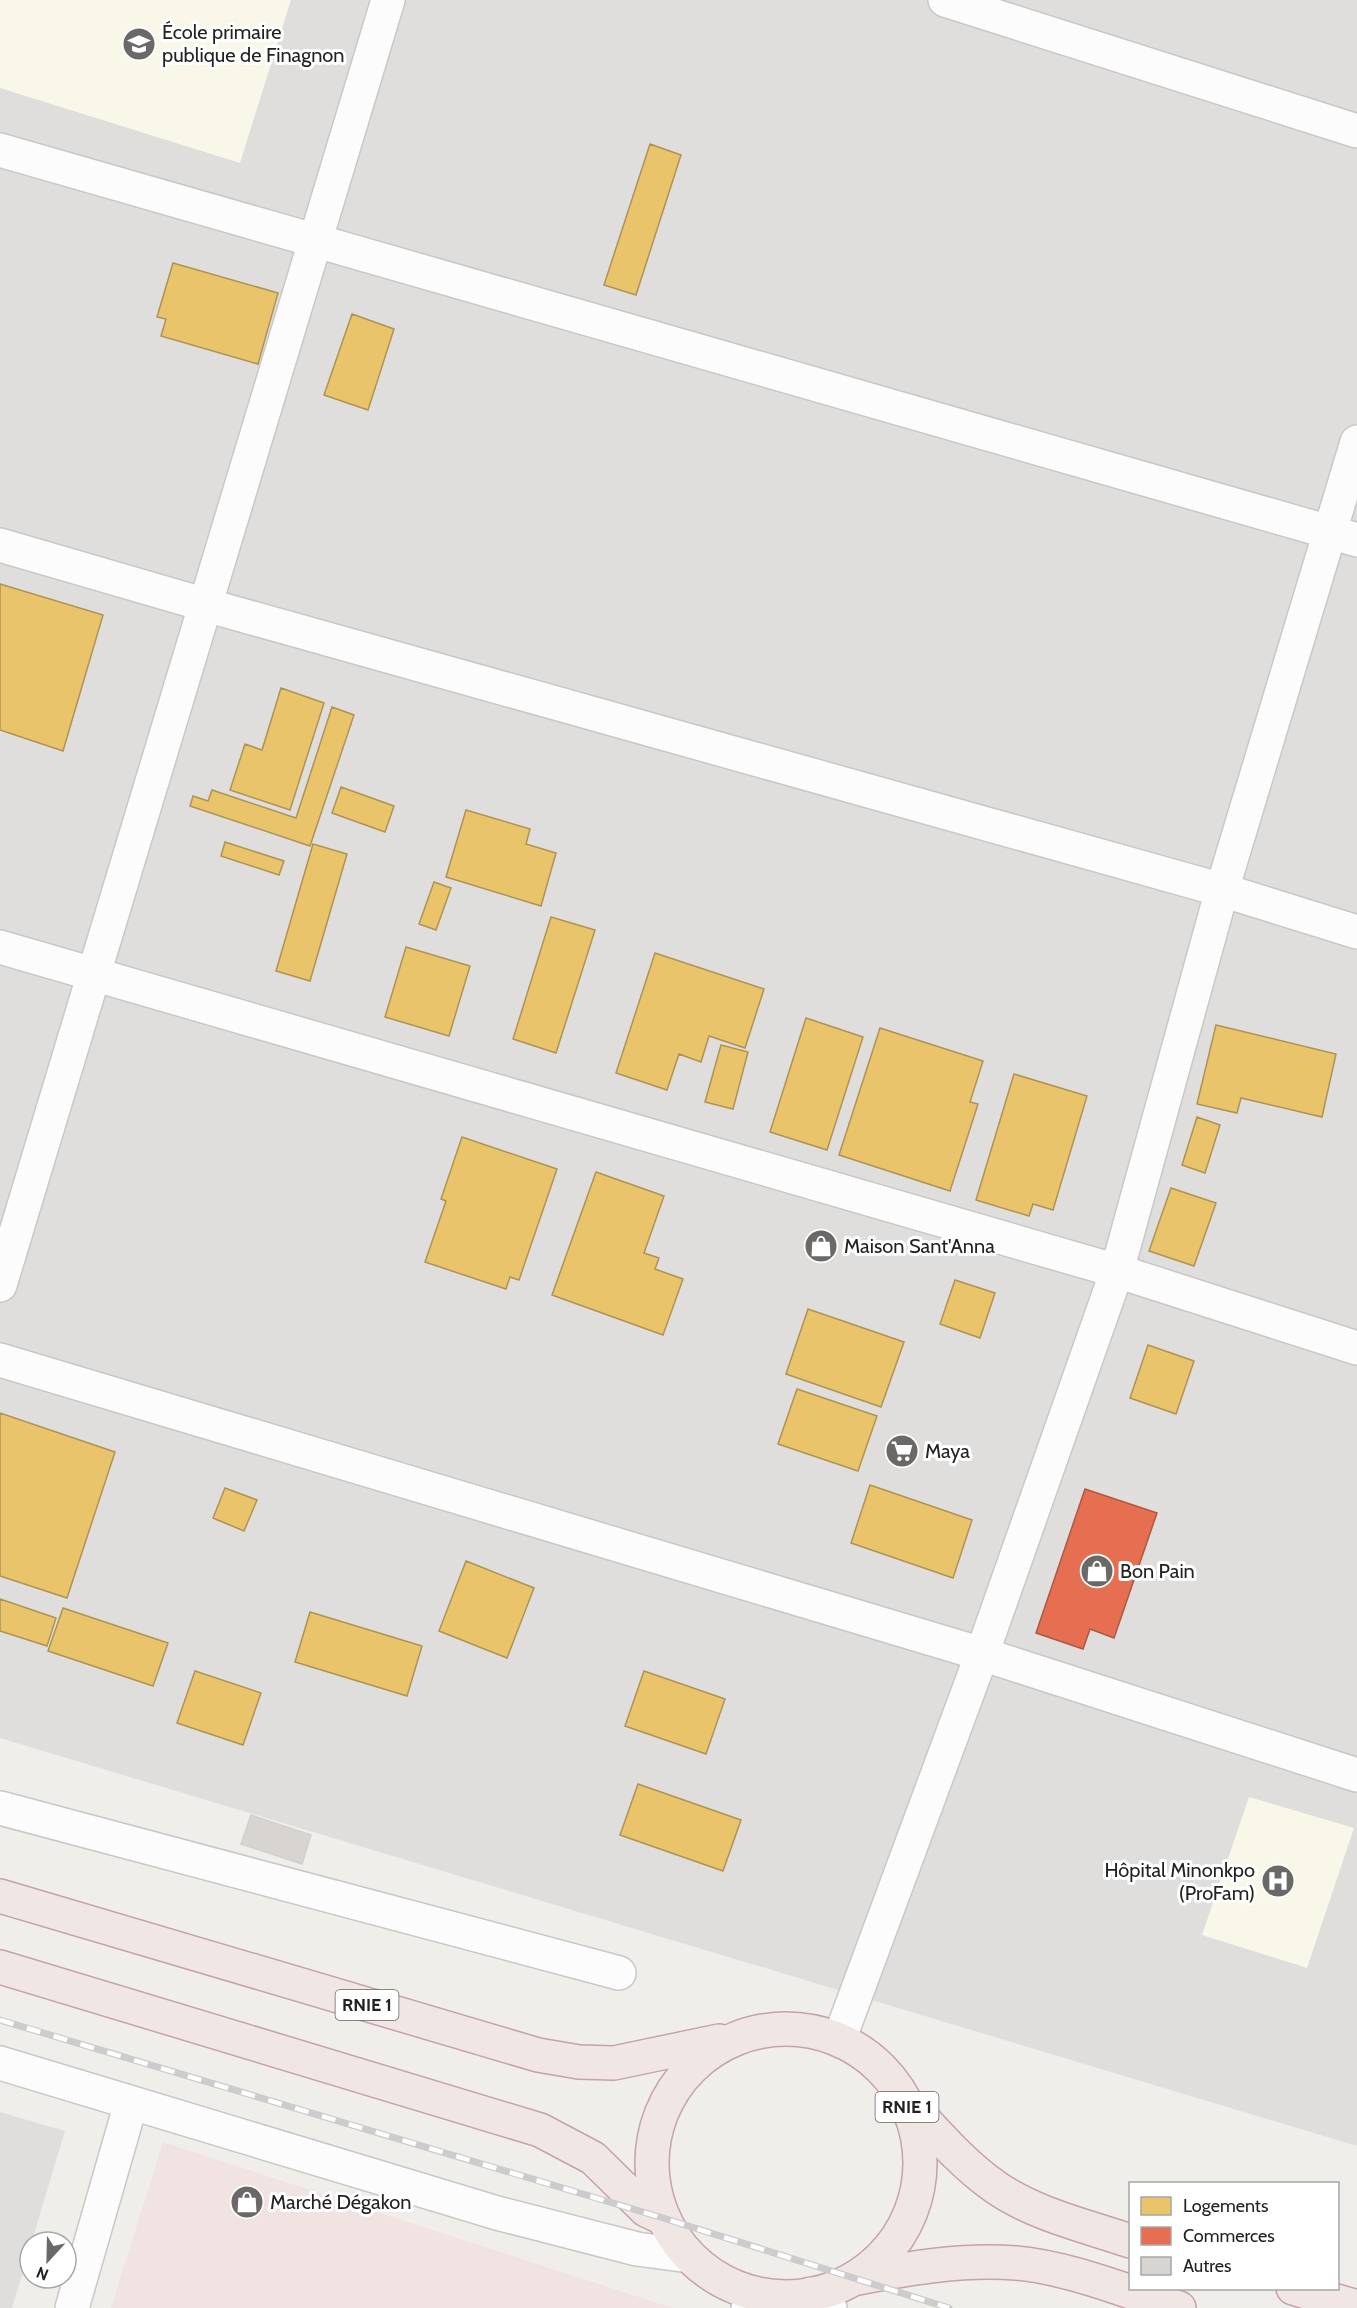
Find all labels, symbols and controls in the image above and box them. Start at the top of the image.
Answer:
place label: École primaire publique de Finagnon [162,20,345,67]
school or university icon: École primaire publique de Finagnon [121,26,157,62]
shop icon: Maison Sant'Anna [803,1228,839,1264]
place label: Maison Sant'Anna [844,1234,995,1258]
supermarket icon: Maya [884,1433,920,1469]
place label: Maya [925,1439,970,1463]
shop icon: Bon Pain [1079,1553,1115,1589]
place label: Bon Pain [1120,1559,1195,1583]
place label: Hôpital Minonkpo (ProFam) [1104,1858,1255,1905]
hospital icon: Hôpital Minonkpo (ProFam) [1260,1863,1296,1899]
road number: RNIE 1 [336,1990,398,2020]
road number: RNIE 1 [876,2092,938,2122]
legend [1129,2182,1339,2290]
shop icon: Marché Dégakon [229,2184,265,2220]
place label: Marché Dégakon [270,2190,411,2214]
text: Logements [1183,2195,1268,2217]
text: Commerces [1183,2225,1275,2247]
north arrow [18,2230,78,2290]
text: Autres [1183,2255,1232,2277]
text: N [34,2263,51,2284]

